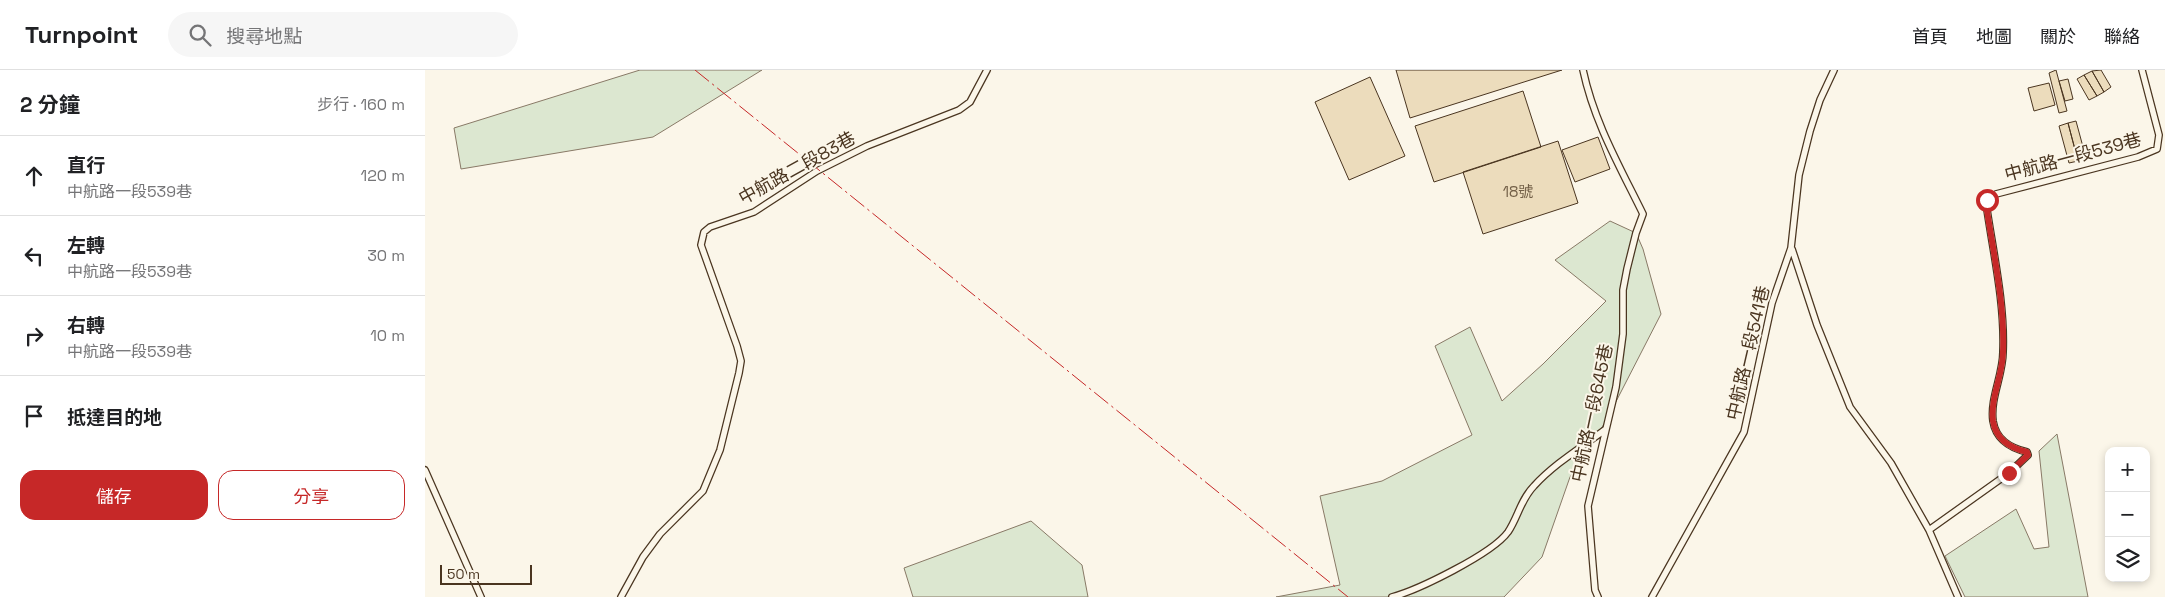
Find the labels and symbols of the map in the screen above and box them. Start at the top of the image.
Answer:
street label: 中航路二段83巷 [734,126,859,209]
street label: 中航路一段539巷 [2002,127,2144,186]
house number: 18號 [1503,182,1533,201]
route start [1976,189,1999,212]
street label: 中航路一段541巷 [1721,283,1774,422]
street label: 中航路一段645巷 [1566,342,1617,484]
route end [1998,462,2021,485]
scale bar [440,562,533,585]

